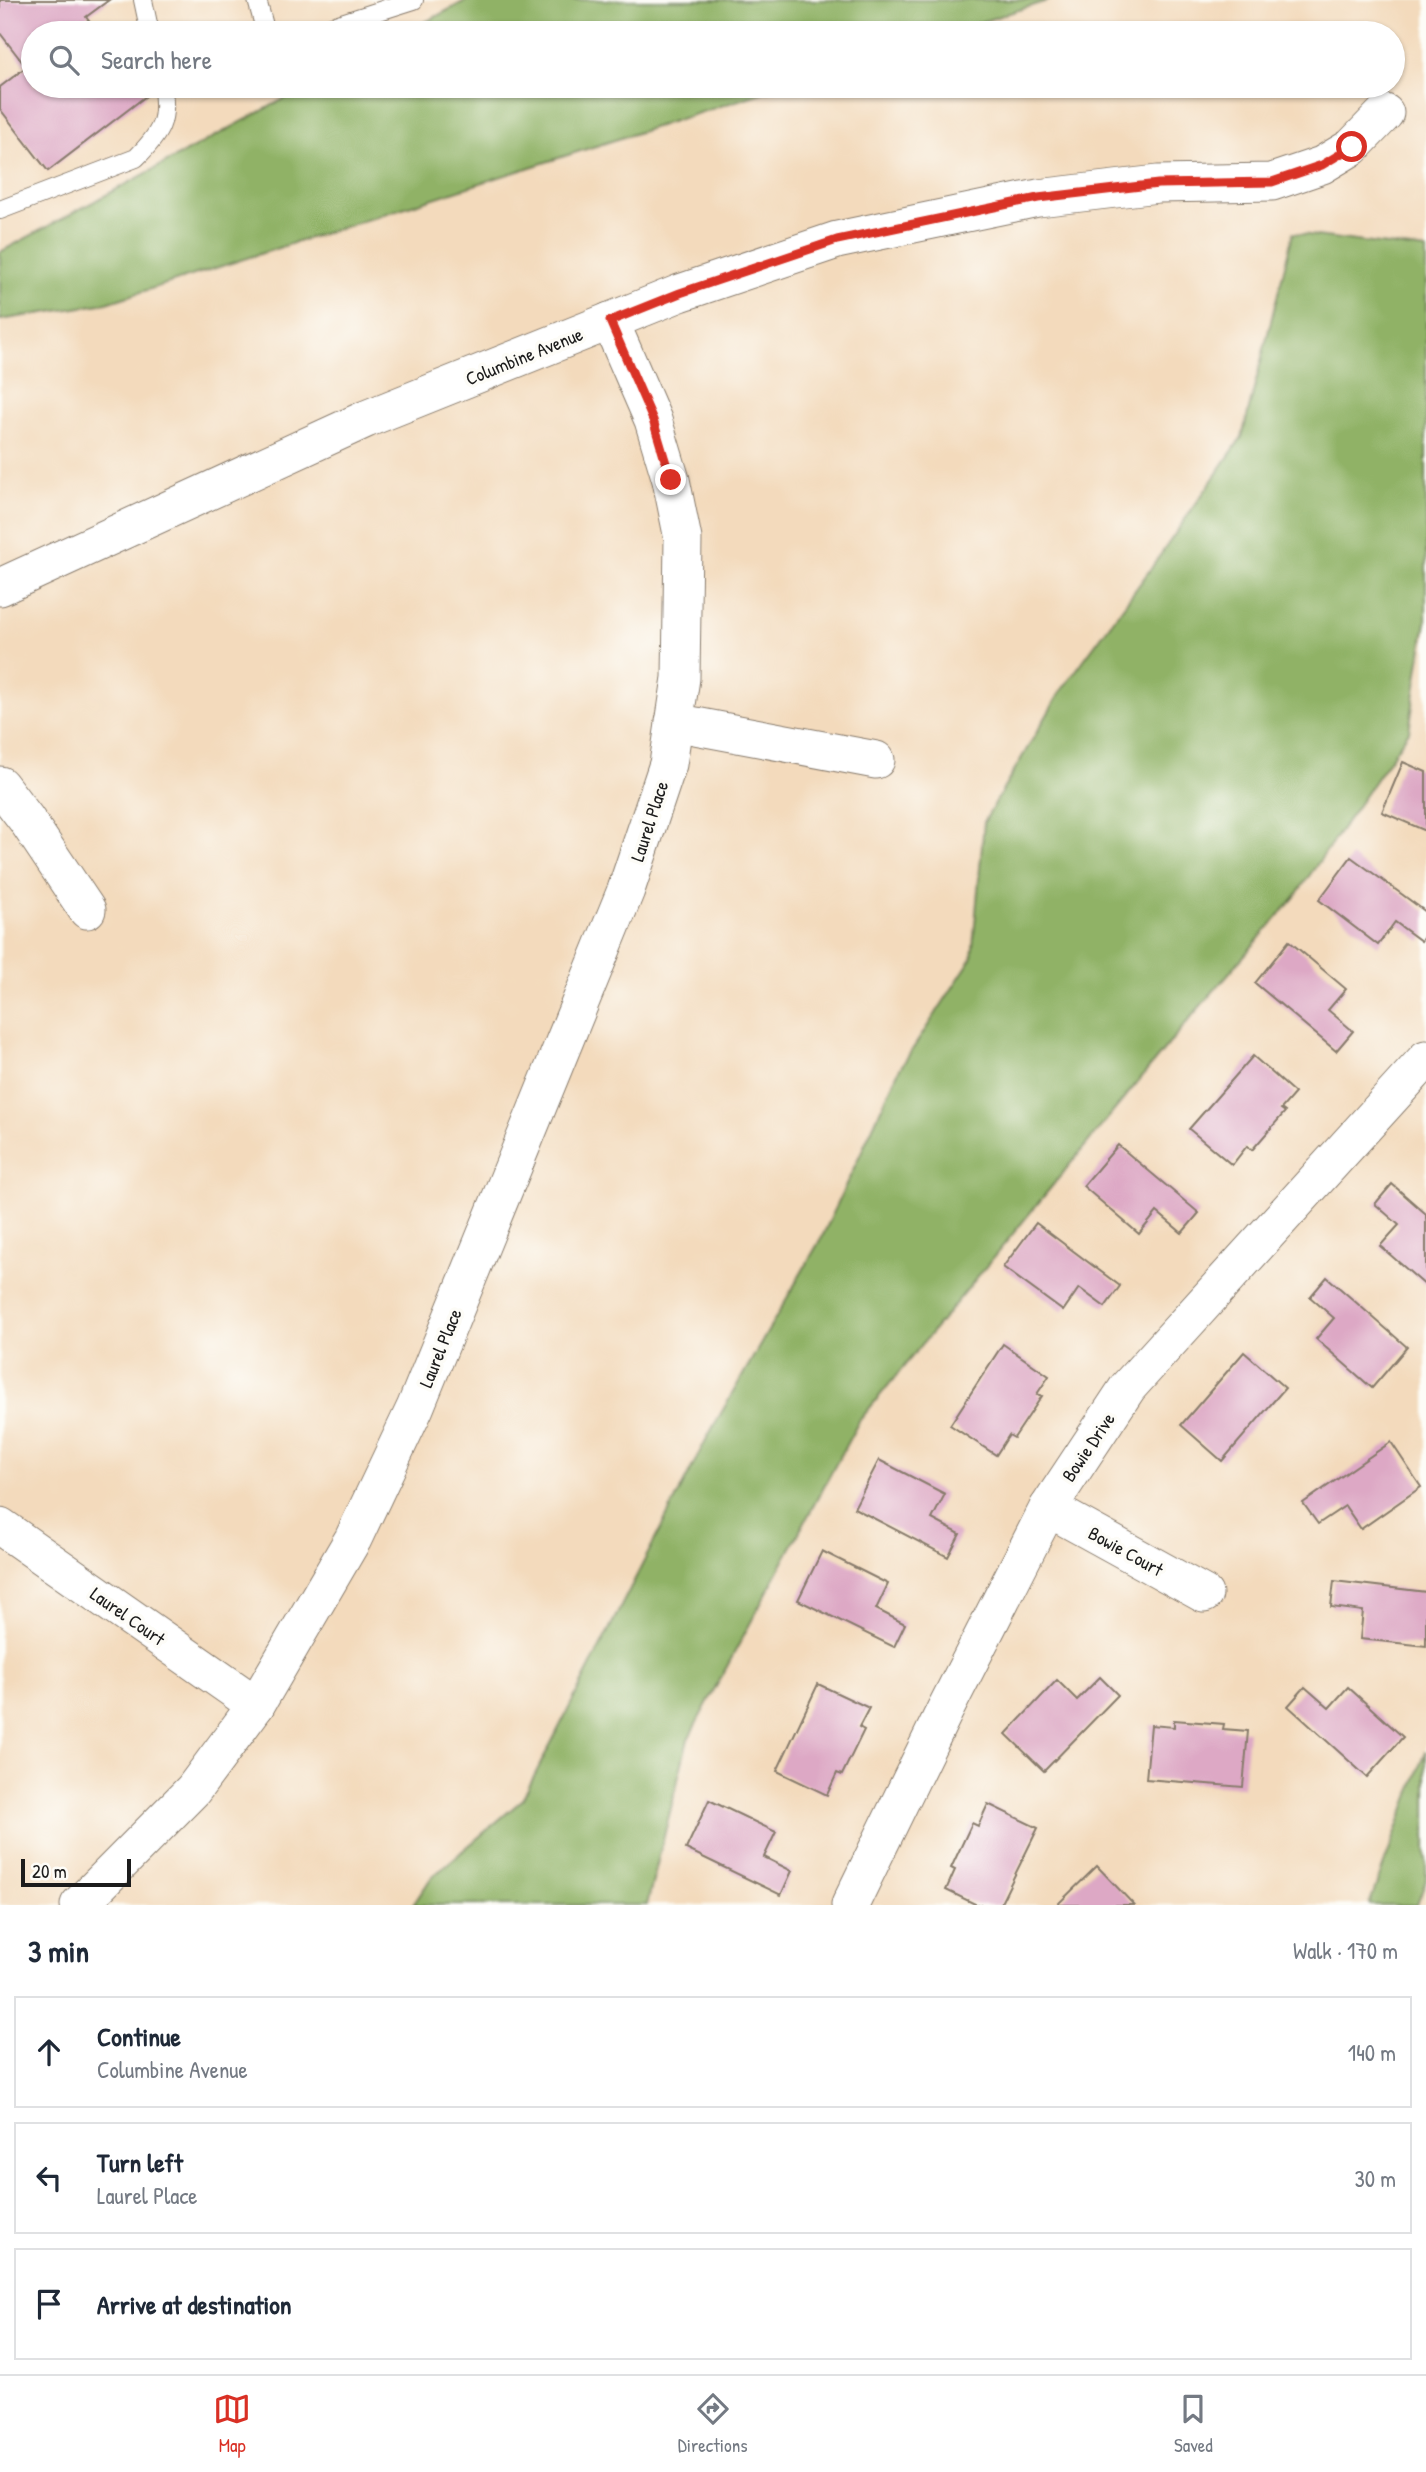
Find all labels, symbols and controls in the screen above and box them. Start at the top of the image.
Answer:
search box [21,21,1405,98]
icon: search [45,41,83,79]
text: Search here [101,42,212,77]
route start [1336,131,1367,162]
street label: Columbine Avenue [461,320,587,391]
route end [655,464,686,495]
street label: Laurel Place [624,777,674,864]
street label: Laurel Place [412,1304,468,1391]
street label: Bowie Drive [1055,1407,1121,1487]
street label: Bowie Court [1084,1520,1168,1582]
street label: Laurel Court [85,1581,171,1652]
scale bar [21,1856,131,1888]
text: 20 m [32,1858,67,1884]
text: 3 min [28,1931,89,1971]
text: Walk · 170 m [1293,1935,1398,1966]
text: Continue [97,2019,181,2054]
icon: ahead [30,2033,68,2071]
text: 140 m [1348,2037,1396,2068]
text: Columbine Avenue [97,2054,248,2085]
text: Turn left [97,2145,183,2180]
icon: left [30,2159,68,2197]
text: 30 m [1354,2163,1396,2194]
text: Laurel Place [97,2180,197,2211]
icon: arrive [30,2285,68,2323]
text: Arrive at destination [97,2287,292,2322]
tab: Map [213,2390,251,2458]
tab: Directions [678,2390,748,2458]
tab: Saved [1174,2390,1213,2458]

